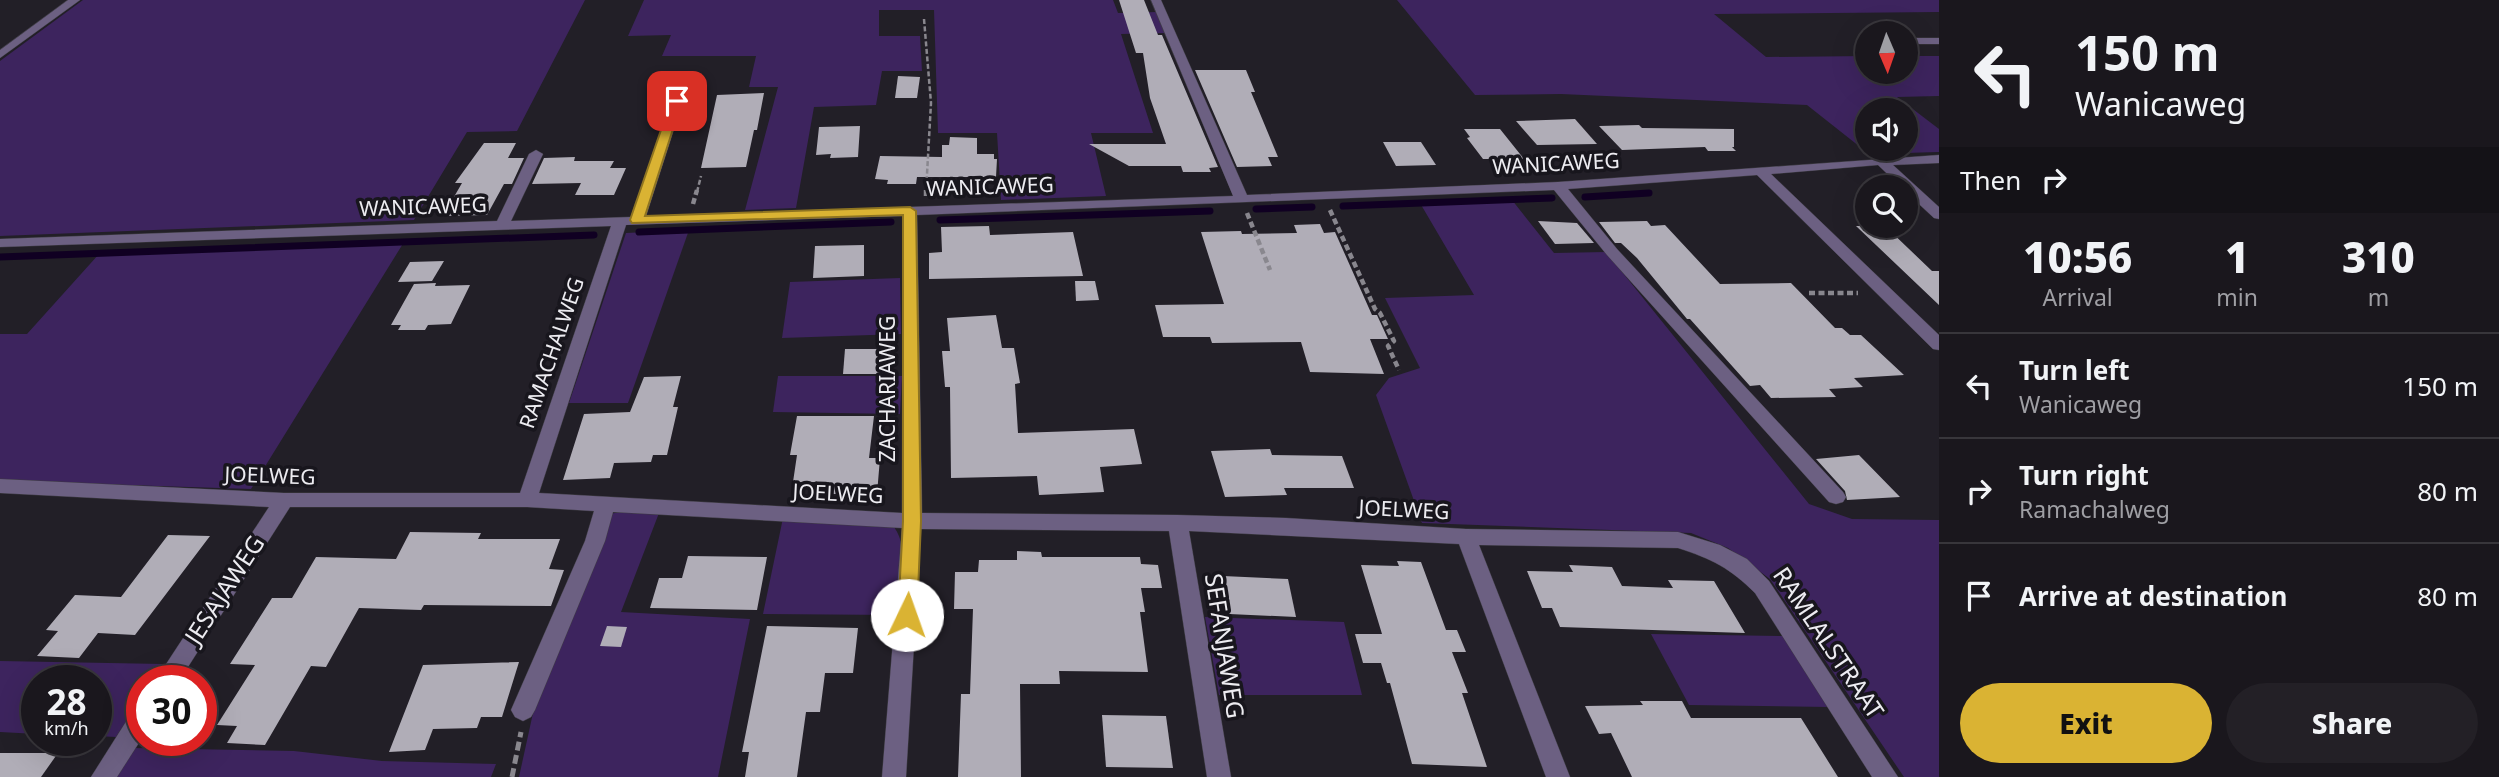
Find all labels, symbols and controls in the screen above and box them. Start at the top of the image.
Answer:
text: 150 m [2075,19,2220,85]
north arrow [1855,21,1918,84]
map controls [1855,21,1918,238]
icon: left [1960,28,2051,119]
pin [647,71,707,131]
icon: arrive [658,82,696,120]
text: Wanicaweg [2075,82,2246,125]
button: sound [1855,98,1918,161]
street label: WANICAWEG [1492,146,1620,180]
icon: right [2035,161,2073,199]
text: Then [1960,162,2021,198]
street label: WANICAWEG [926,170,1054,202]
button: search [1855,175,1918,238]
street label: WANICAWEG [359,190,487,222]
text: 10:56 [2023,228,2132,285]
text: 1 [2225,228,2249,285]
text: 310 [2342,228,2415,285]
street label: RAMACHALWEG [512,273,590,432]
text: Arrival [2043,281,2113,313]
text: min [2216,281,2258,313]
text: m [2368,281,2389,313]
street label: ZACHARIAWEG [873,316,901,462]
text: Turn left [2019,352,2130,388]
icon: left [1960,367,1998,405]
text: 150 m [2402,368,2478,404]
text: Wanicaweg [2019,388,2142,420]
text: Turn right [2019,457,2149,493]
street label: JOELWEG [222,459,316,491]
icon: right [1960,472,1998,510]
text: 80 m [2417,473,2478,509]
street label: JOELWEG [790,477,884,509]
street label: JOELWEG [1356,493,1450,525]
text: Ramachalweg [2019,493,2170,525]
street label: JESAJAWEG [175,528,271,652]
street label: RAMLALSTRAAT [1766,560,1893,725]
street label: SEFANJAWEG [1198,571,1253,721]
icon: arrive [1960,577,1998,615]
position arrow [870,578,944,652]
text: Arrive at destination [2019,578,2288,614]
text: 80 m [2417,578,2478,614]
speed limit sign: 30 [126,665,217,756]
text: 28 [46,678,87,725]
button: Exit [1960,683,2212,763]
button: Share [2226,683,2478,763]
text: km/h [44,716,89,740]

